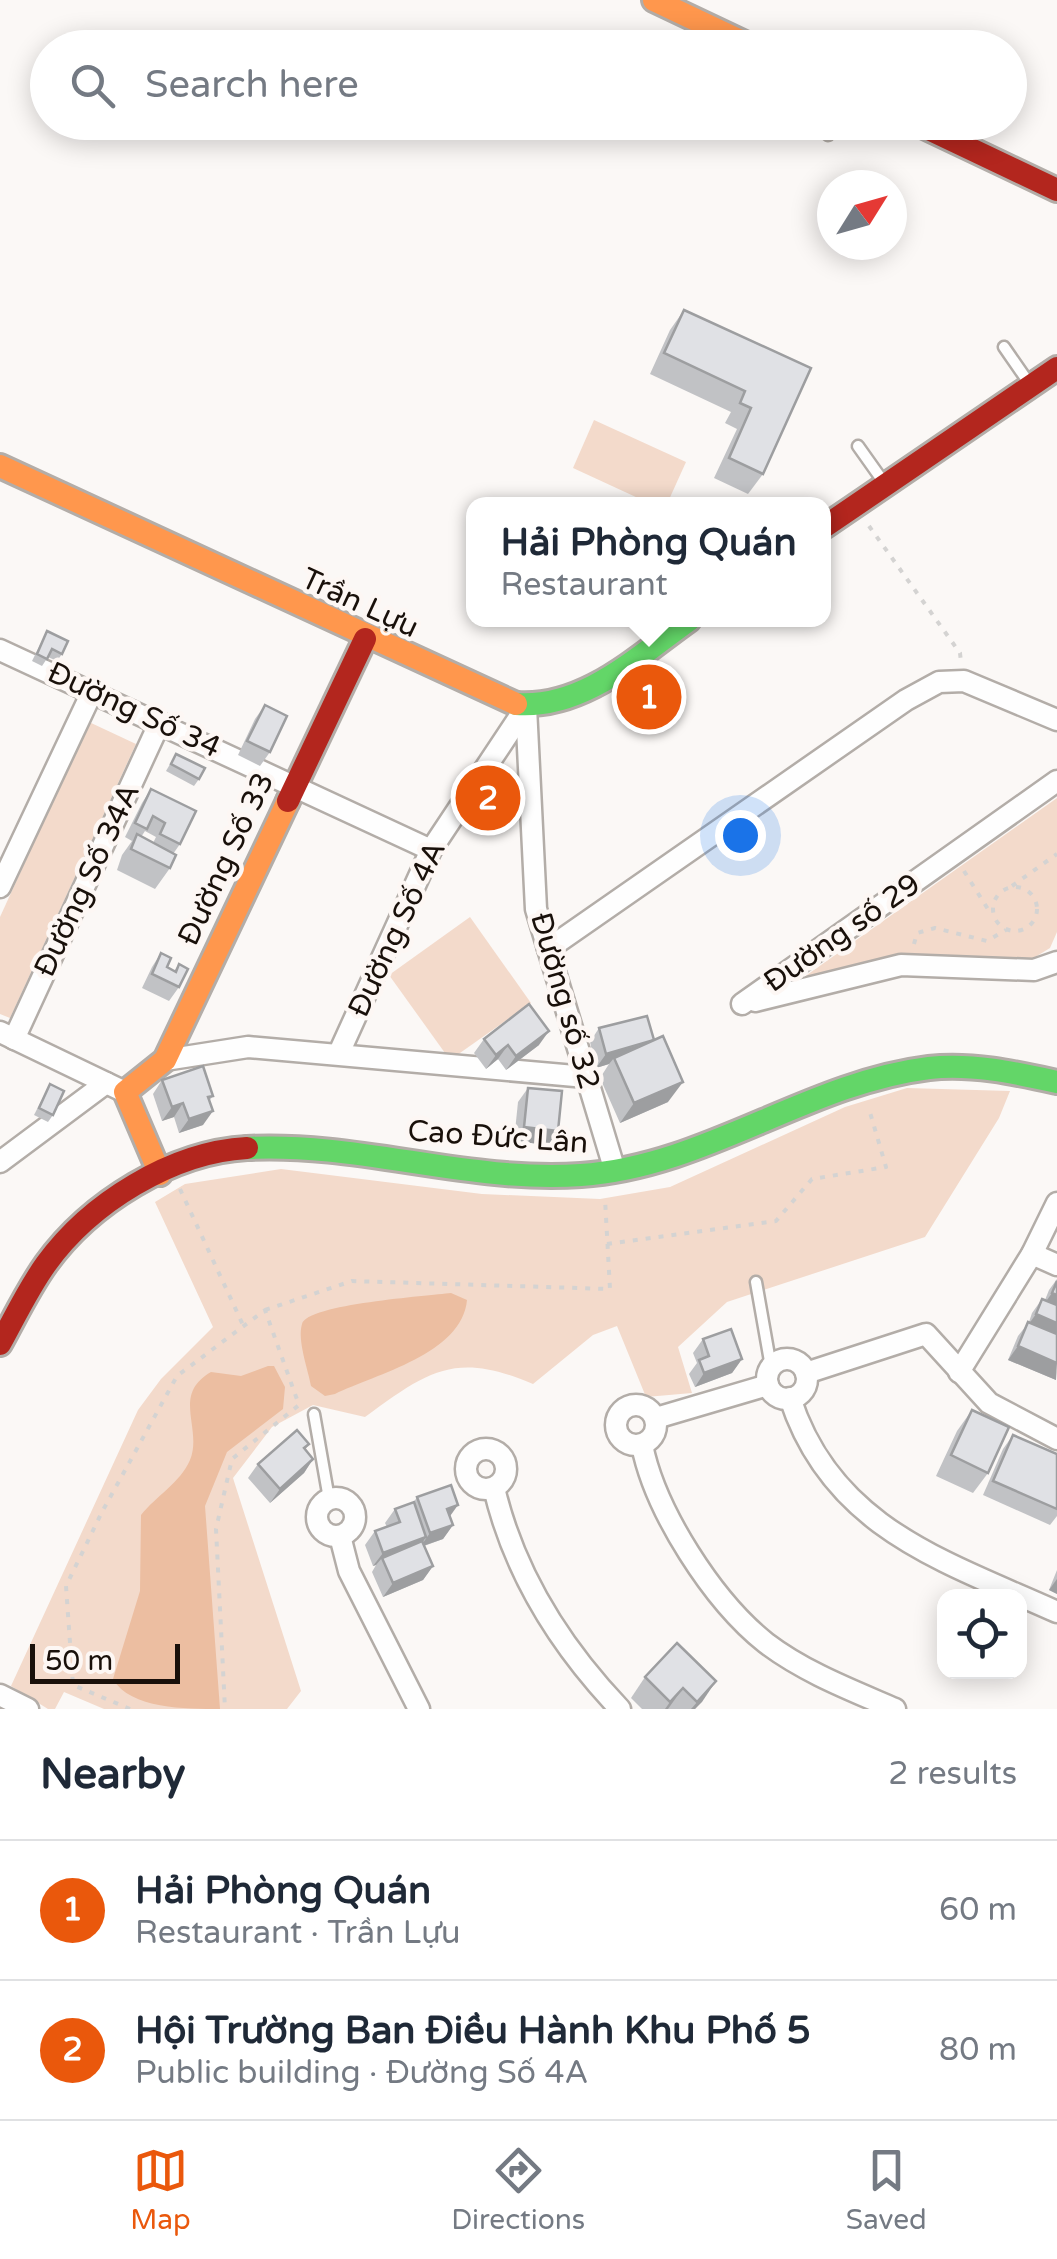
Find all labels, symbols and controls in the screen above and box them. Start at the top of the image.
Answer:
search box [30,30,1027,140]
icon: search [65,58,120,113]
text: Search here [145,62,359,108]
north arrow [817,170,907,260]
popup [466,497,831,627]
text: Hải Phòng Quán [500,520,797,566]
street label: Trần Lựu [296,560,424,646]
text: Restaurant [500,566,668,604]
street label: Đường Số 34 [42,654,226,766]
pin: 1 [616,660,682,734]
pin: 2 [456,760,520,836]
street label: Đường Số 33 [170,767,282,951]
street label: Đường Số 34A [26,778,148,982]
your location [715,810,766,861]
street label: Đường Số 4A [340,835,454,1023]
street label: Đường số 29 [757,866,927,1000]
street label: Đường số 32 [522,908,608,1094]
street label: Cao Đức Lân [406,1112,590,1162]
map controls [937,1589,1027,1679]
button: locate [937,1589,1027,1679]
scale bar [30,1639,180,1684]
text: 50 m [45,1644,113,1678]
text: Nearby [40,1749,185,1800]
text: 2 results [888,1755,1017,1793]
text: Hải Phòng Quán [135,1868,431,1914]
text: 1 [62,1891,83,1929]
text: 60 m [939,1891,1017,1929]
text: Restaurant · Trần Lựu [135,1914,461,1952]
text: Hội Trường Ban Điều Hành Khu Phố 5 [135,2008,811,2054]
text: 2 [62,2031,83,2069]
text: 80 m [939,2031,1017,2069]
text: Public building · Đường Số 4A [135,2054,588,2092]
tab: Map [130,2143,191,2237]
tab: Directions [451,2143,585,2237]
tab: Saved [846,2143,927,2237]

